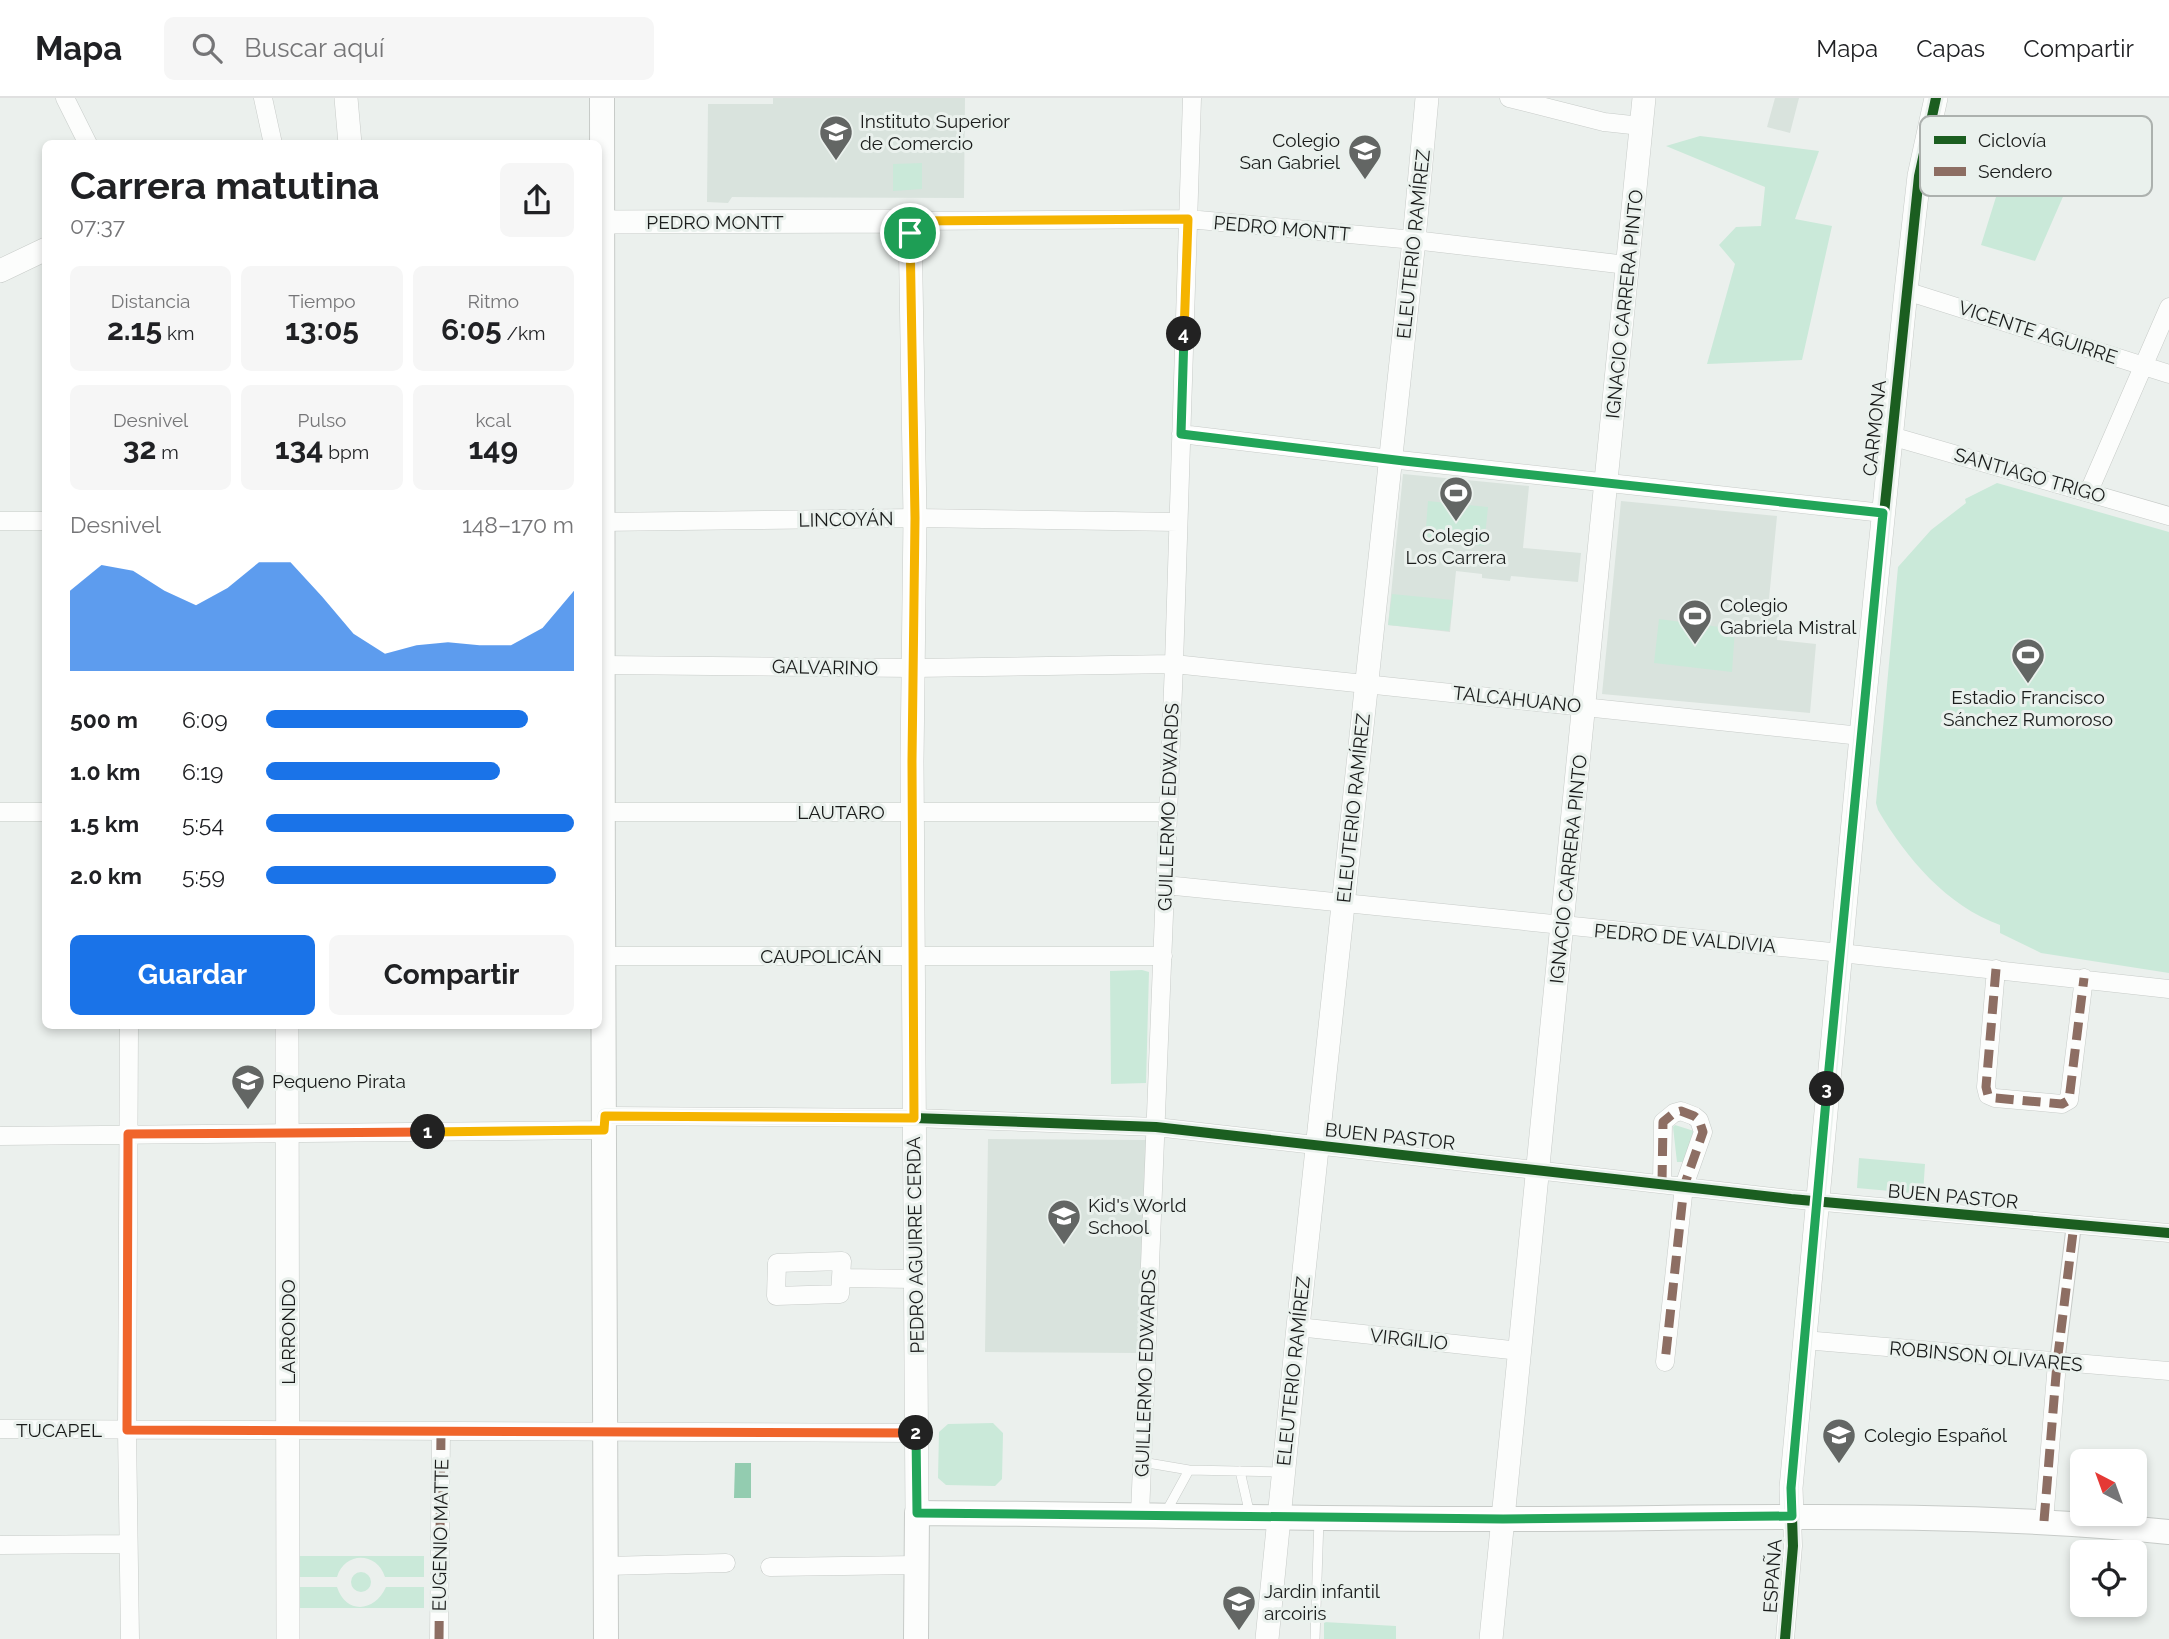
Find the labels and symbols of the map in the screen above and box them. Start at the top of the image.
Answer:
place label: Instituto Superior de Comercio [860,110,1010,154]
school or university icon: Instituto Superior de Comercio [817,113,855,162]
legend [1920,116,2152,196]
place label: Colegio San Gabriel [1239,129,1341,173]
text: Ciclovía [1978,129,2046,151]
school or university icon: Colegio San Gabriel [1346,132,1384,181]
street label: ELEUTERIO RAMÍREZ [1392,148,1434,340]
text: Sendero [1978,160,2052,182]
street label: IGNACIO CARRERA PINTO [1601,188,1647,420]
pin [880,203,940,263]
street label: PEDRO MONTT [646,211,784,233]
street label: PEDRO MONTT [1213,211,1352,245]
street label: VICENTE AGUIRRE [1956,296,2120,368]
pin: 4 [1166,316,1202,352]
street label: CARMONA [1858,379,1890,477]
street label: SANTIAGO TRIGO [1952,443,2108,507]
sports icon: Colegio Los Carrera [1437,474,1475,523]
street label: LINCOYÁN [798,507,894,531]
place label: Colegio Los Carrera [1406,524,1506,568]
place label: Colegio Gabriela Mistral [1720,594,1857,638]
sports icon: Colegio Gabriela Mistral [1676,597,1714,646]
sports icon: Estadio Francisco Sánchez Rumoroso [2009,636,2047,685]
street label: GALVARINO [772,655,878,679]
street label: TALCAHUANO [1452,681,1582,717]
place label: Estadio Francisco Sánchez Rumoroso [1943,686,2113,730]
street label: GUILLERMO EDWARDS [1153,702,1183,912]
street label: ELEUTERIO RAMÍREZ [1332,712,1374,904]
street label: IGNACIO CARRERA PINTO [1545,753,1591,985]
street label: LAUTARO [797,801,885,823]
street label: PEDRO DE VALDIVIA [1593,919,1777,957]
street label: CAUPOLICÁN [760,945,882,967]
school or university icon: Pequeno Pirata [229,1062,267,1111]
place label: Pequeno Pirata [272,1070,406,1092]
pin: 3 [1810,1072,1844,1107]
pin: 1 [410,1114,446,1150]
street label: BUEN PASTOR [1324,1118,1456,1154]
street label: PEDRO AGUIRRE CERDA [902,1136,928,1354]
street label: BUEN PASTOR [1887,1179,2019,1213]
place label: Kid's World School [1088,1194,1187,1238]
school or university icon: Kid's World School [1045,1197,1083,1246]
street label: GUILLERMO EDWARDS [1130,1268,1160,1478]
street label: ELEUTERIO RAMÍREZ [1272,1275,1314,1467]
street label: LARRONDO [277,1279,299,1385]
street label: VIRGILIO [1369,1324,1449,1354]
street label: ROBINSON OLIVARES [1888,1337,2084,1375]
pin: 2 [898,1416,934,1450]
school or university icon: Colegio Español [1820,1416,1858,1465]
street label: TUCAPEL [16,1419,102,1441]
place label: Colegio Español [1864,1424,2008,1446]
north arrow [2070,1449,2147,1526]
street label: EUGENIO MATTE [428,1459,452,1611]
street label: ESPAÑA [1758,1538,1786,1614]
place label: Jardin infantil arcoiris [1264,1580,1381,1624]
school or university icon: Jardin infantil arcoiris [1220,1583,1258,1632]

